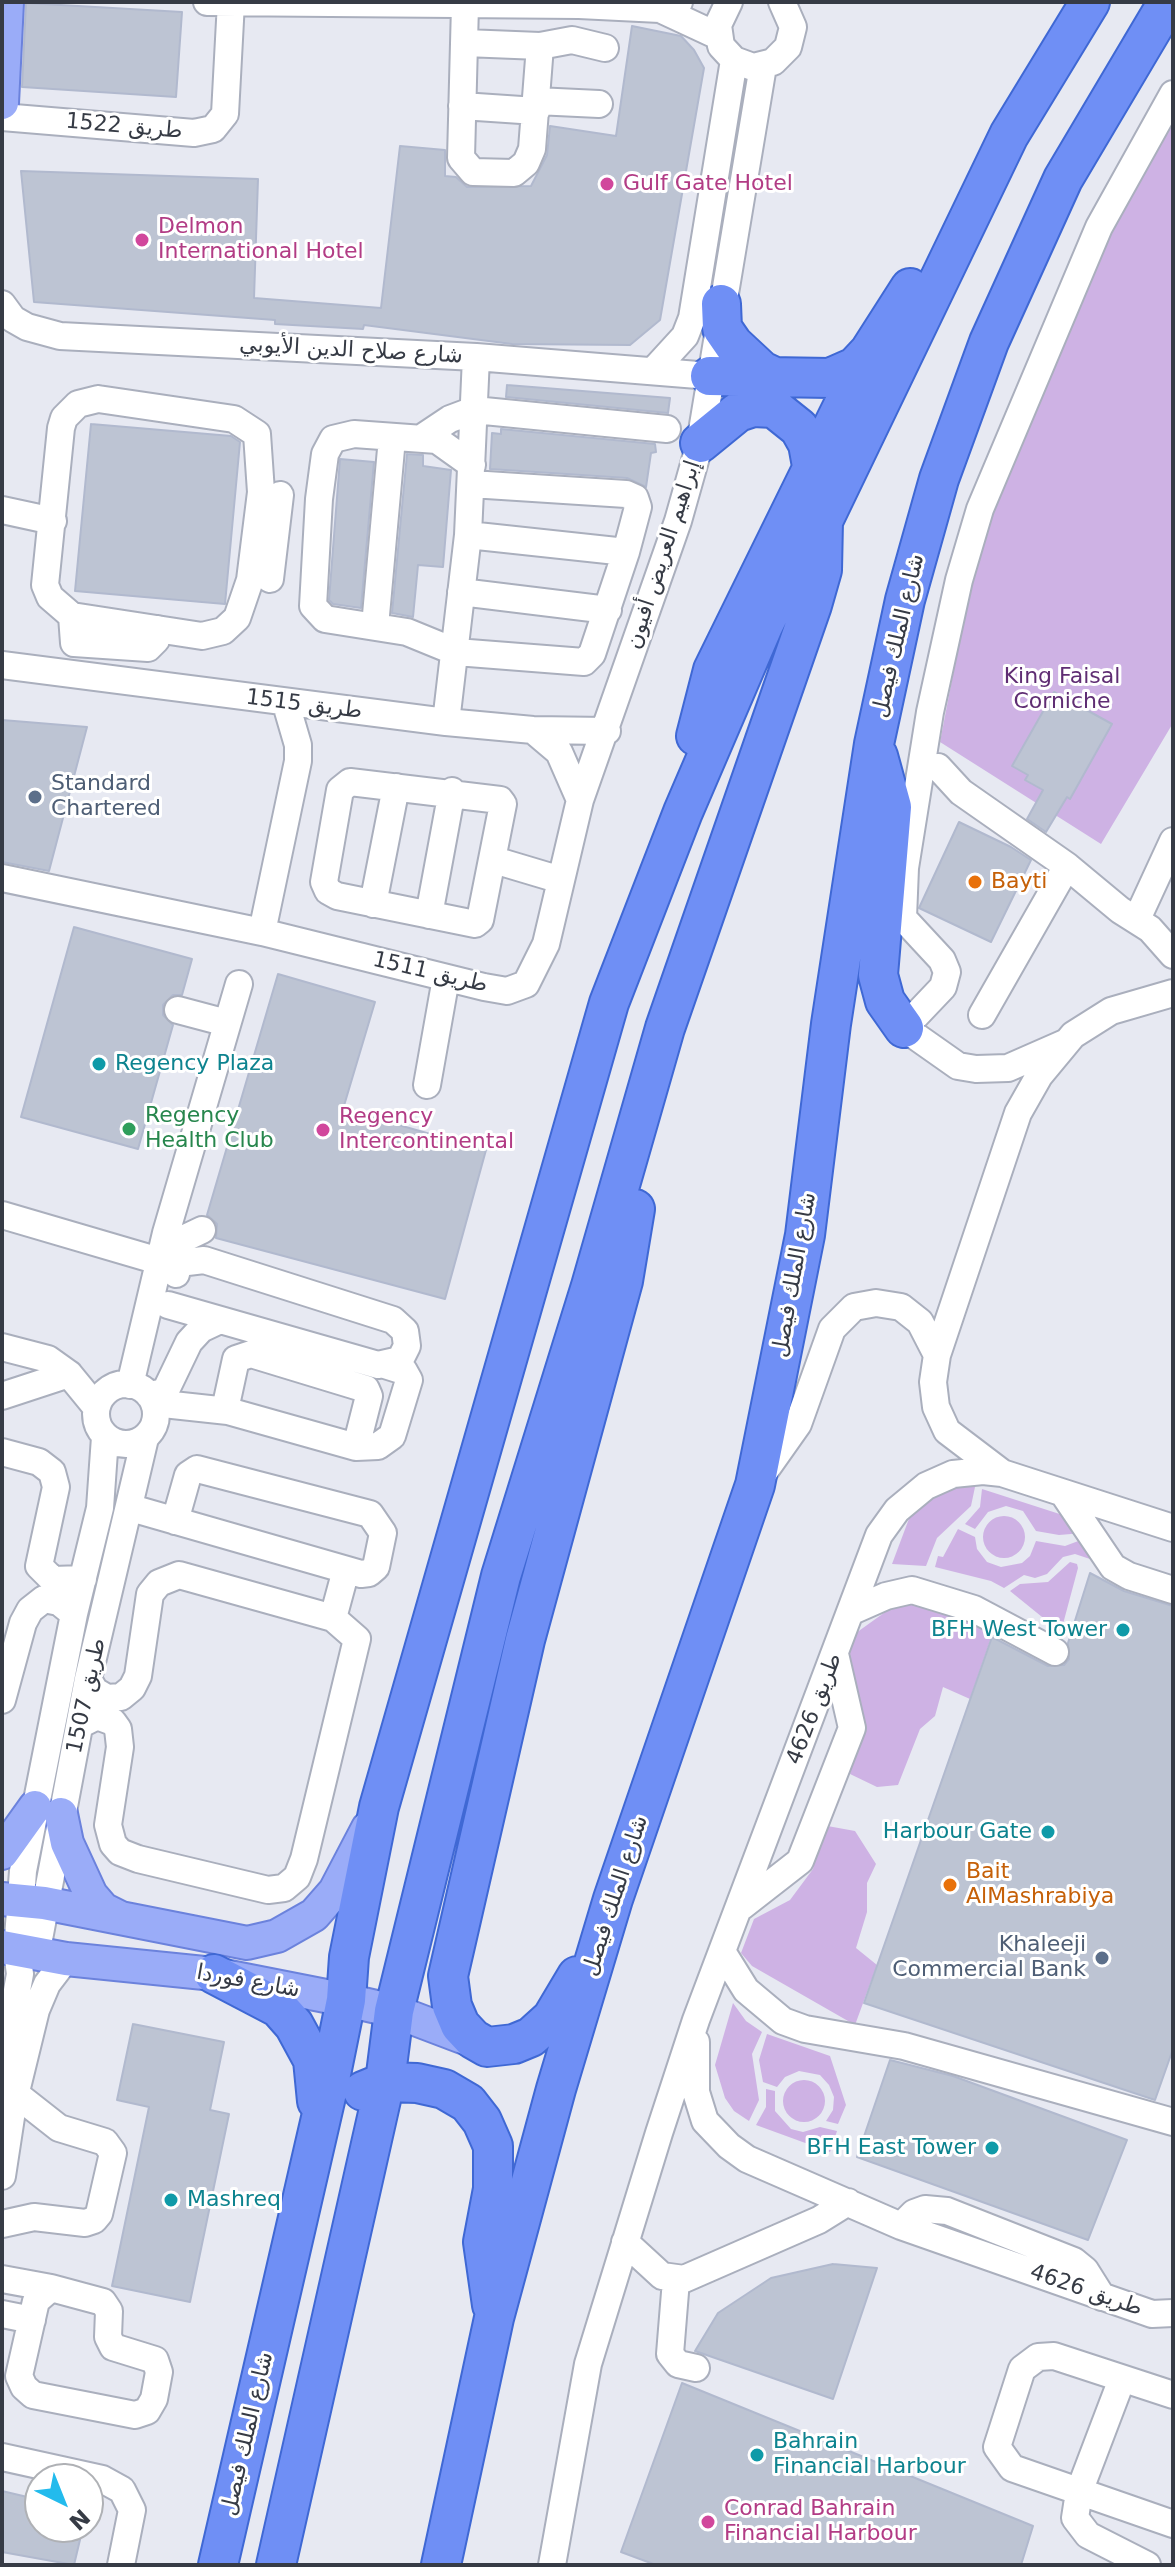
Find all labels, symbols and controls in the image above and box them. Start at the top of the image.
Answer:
street label: طريق 1522 [65,109,183,145]
place label: Gulf Gate Hotel [623,171,793,197]
marker: Gulf Gate Hotel [598,175,616,193]
place label: Delmon International Hotel [158,214,364,266]
marker: Delmon International Hotel [133,231,151,249]
street label: شارع صلاح الدين الأيوبي [239,332,463,370]
street label: إبراهيم العريض أفيون [621,457,707,653]
street label: شارع الملك فيصل [867,552,931,720]
park label: King Faisal Corniche [1004,664,1120,716]
street label: طريق 1515 [244,685,364,725]
place label: Standard Chartered [51,771,161,822]
marker: Standard Chartered [26,788,44,806]
place label: Bayti [991,869,1047,895]
marker: Bayti [966,873,984,891]
street label: طريق 1511 [370,947,490,999]
place label: Regency Plaza [115,1051,274,1077]
marker: Regency Plaza [90,1055,108,1073]
place label: Regency Health Club [145,1103,274,1154]
place label: Regency Intercontinental [339,1104,514,1156]
marker: Regency Health Club [120,1120,138,1138]
marker: Regency Intercontinental [314,1121,332,1139]
street label: شارع الملك فيصل [767,1190,823,1360]
place label: BFH West Tower [931,1617,1107,1643]
marker: BFH West Tower [1114,1621,1132,1639]
street label: طريق 1507 [62,1636,112,1756]
street label: طريق 4626 [782,1650,848,1768]
street label: شارع الملك فيصل [578,1812,654,1980]
place label: Harbour Gate [883,1819,1032,1845]
marker: Harbour Gate [1039,1823,1057,1841]
place label: Bait AlMashrabiya [966,1859,1114,1910]
marker: Bait AlMashrabiya [941,1876,959,1894]
place label: Khaleeji Commercial Bank [892,1932,1086,1984]
marker: Khaleeji Commercial Bank [1093,1949,1111,1967]
street label: شارع فوردا [194,1960,302,2004]
place label: BFH East Tower [807,2135,976,2161]
marker: BFH East Tower [983,2139,1001,2157]
place label: Mashreq [187,2187,281,2213]
marker: Mashreq [162,2191,180,2209]
street label: طريق 4626 [1026,2259,1146,2323]
street label: شارع الملك فيصل [216,2350,280,2518]
place label: Bahrain Financial Harbour [773,2429,966,2480]
marker: Bahrain Financial Harbour [748,2446,766,2464]
north arrow [24,2463,104,2543]
place label: Conrad Bahrain Financial Harbour [724,2496,917,2548]
text: N [64,2504,95,2535]
marker: Conrad Bahrain Financial Harbour [699,2513,717,2531]

